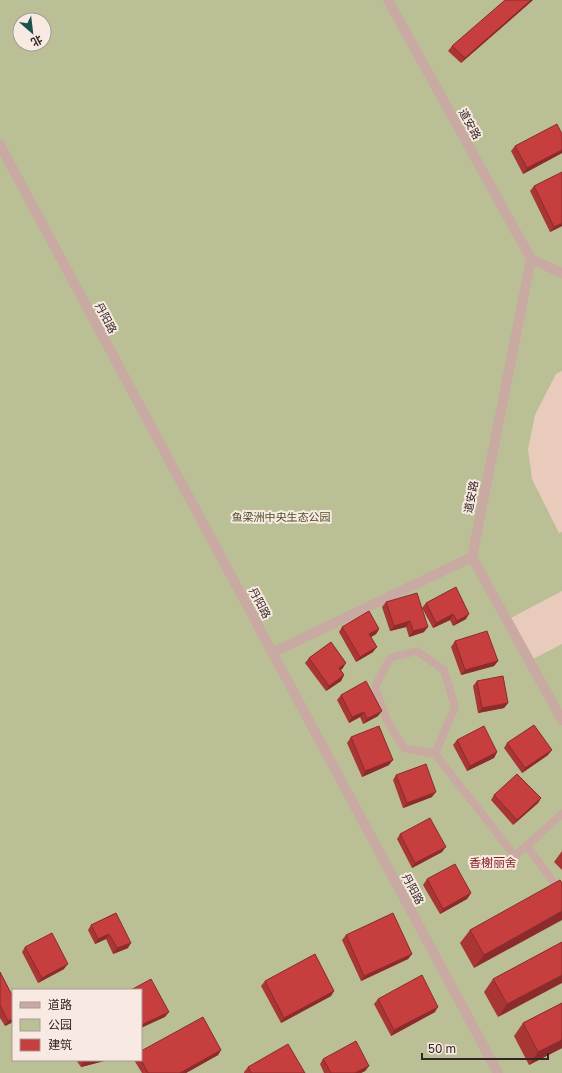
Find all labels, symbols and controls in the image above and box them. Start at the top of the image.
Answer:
north arrow [12,12,52,52]
text: 北 [29,33,45,50]
street label: 道安路 [457,106,484,141]
street label: 丹阳路 [93,300,120,335]
street label: 道安路 [461,479,480,514]
park label: 鱼梁洲中央生态公园 [232,510,331,523]
street label: 丹阳路 [247,585,274,620]
district label: 香榭丽舍 [469,855,517,870]
street label: 丹阳路 [400,871,427,906]
legend [12,989,142,1061]
text: 道路 [48,997,72,1012]
text: 公园 [48,1017,72,1032]
scale bar [422,1035,548,1061]
text: 建筑 [48,1037,72,1052]
text: 50 m [428,1041,456,1056]

